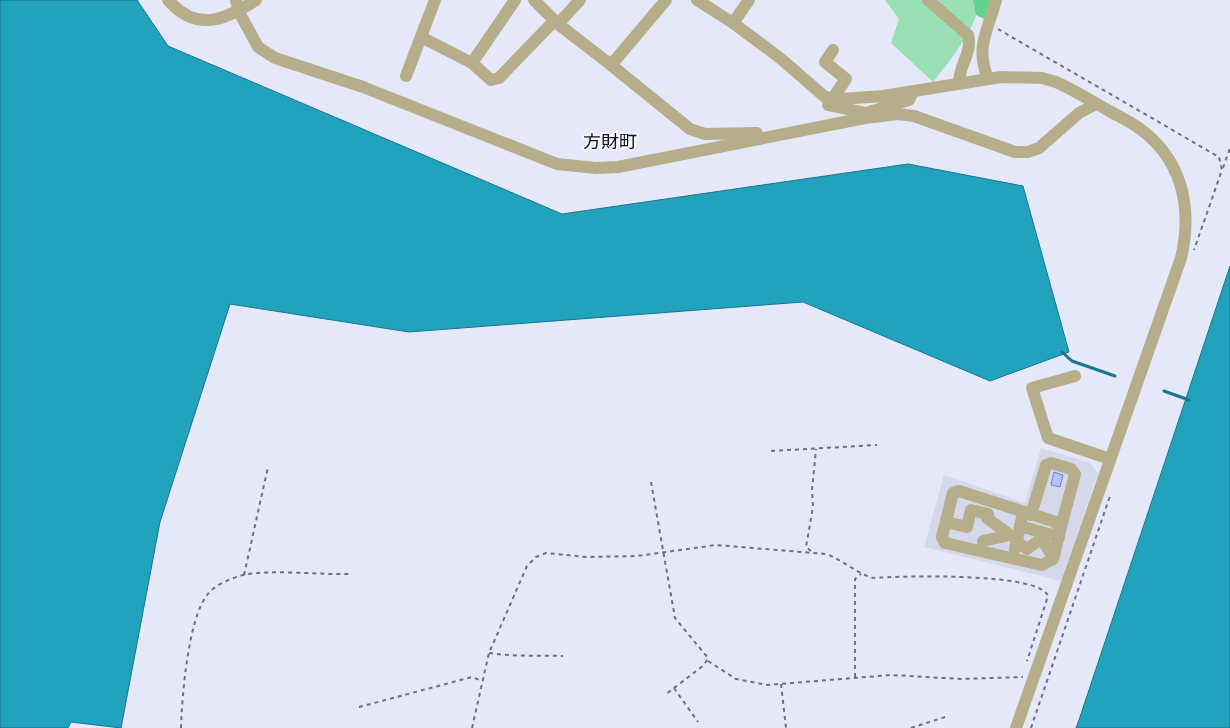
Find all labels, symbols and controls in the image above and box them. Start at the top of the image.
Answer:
district label: 方財町 [583,130,637,153]

